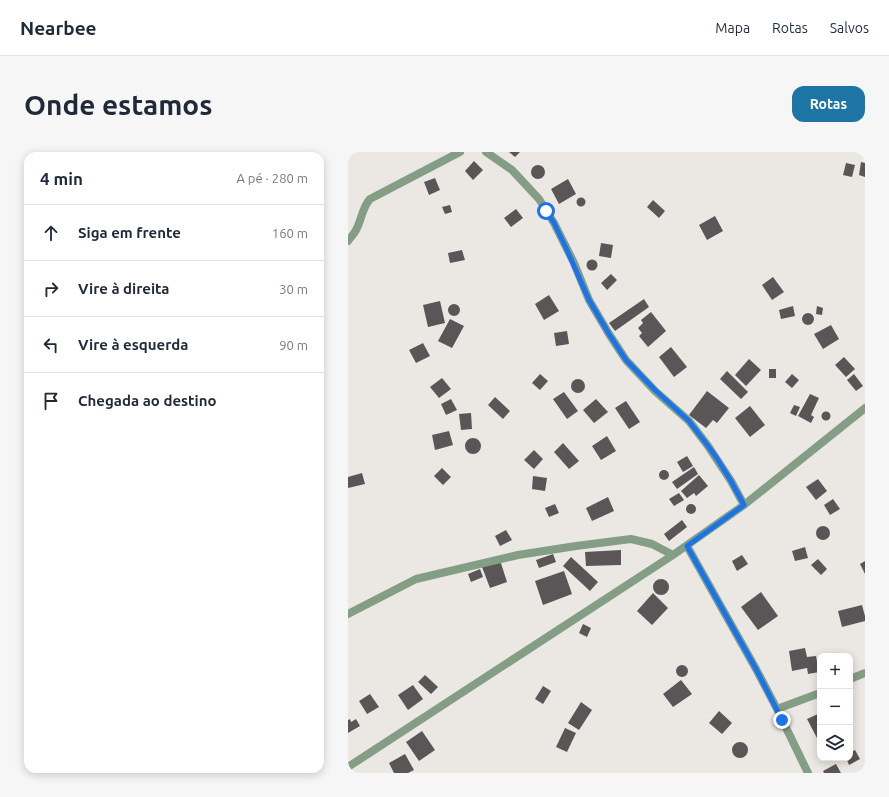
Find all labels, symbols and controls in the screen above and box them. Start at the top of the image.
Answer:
text: Nearbee [20,17,97,39]
text: Mapa [715,20,750,36]
text: Rotas [772,20,808,36]
text: Salvos [830,20,869,36]
button: Rotas [792,86,865,122]
text: Onde estamos [24,89,212,120]
text: 4 min [40,169,83,188]
text: A pé · 280 m [236,171,308,185]
route start [537,202,555,220]
icon: ahead [40,222,62,244]
text: Siga em frente [78,224,181,241]
text: 160 m [272,226,308,240]
icon: right [40,278,62,300]
text: Vire à direita [78,280,170,297]
text: 30 m [279,282,308,296]
icon: left [40,334,62,356]
text: Vire à esquerda [78,336,188,353]
text: 90 m [279,338,308,352]
icon: arrive [40,390,62,412]
text: Chegada ao destino [78,392,217,409]
map controls [817,653,853,761]
button: + [817,653,853,689]
button: − [817,689,853,725]
route end [773,711,791,729]
button: layers [817,725,853,761]

